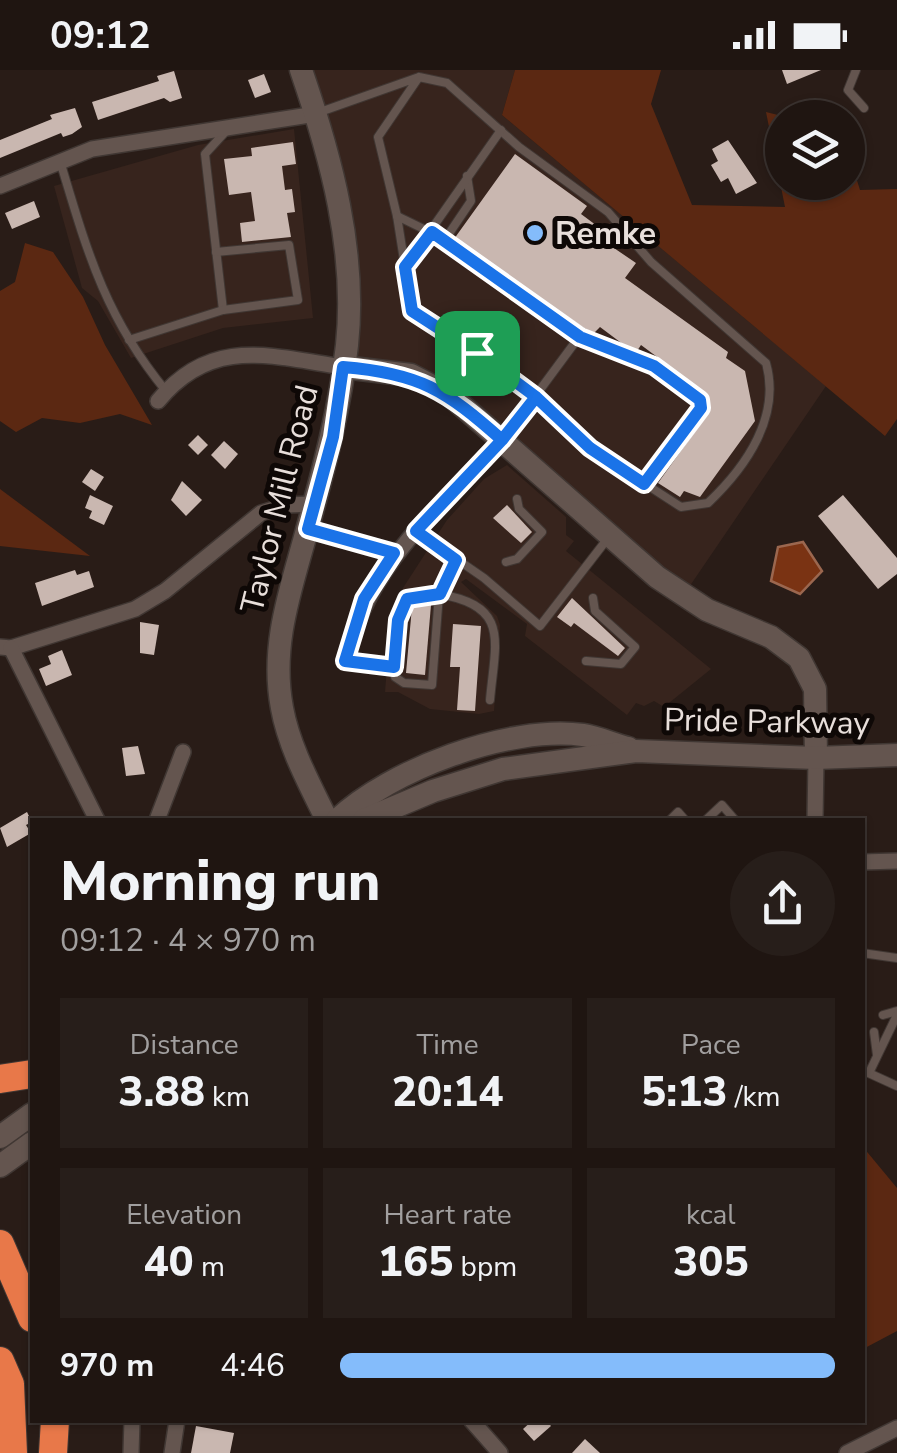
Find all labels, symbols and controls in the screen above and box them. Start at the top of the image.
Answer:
text: 09:12 [50,10,151,61]
map controls [765,100,865,200]
button: layers [765,100,865,200]
place label: Remke [555,212,656,255]
marker: Remke [524,222,546,244]
pin [435,311,520,396]
icon: arrive [450,326,505,381]
street label: Taylor Mill Road [230,381,329,617]
street label: Pride Parkway [664,698,871,745]
text: Morning run [60,844,380,919]
button: share [730,851,835,956]
text: 09:12 · 4 × 970 m [60,919,316,962]
text: Distance [130,1026,239,1064]
text: Time [416,1026,479,1064]
text: Pace [681,1026,741,1064]
text: 3.88 [118,1064,205,1121]
text: 20:14 [392,1064,503,1121]
text: 5:13 [641,1064,728,1121]
text: km [205,1078,250,1116]
text: /km [728,1078,781,1116]
text: Elevation [126,1196,242,1234]
text: Heart rate [383,1196,512,1234]
text: kcal [686,1196,736,1234]
text: 40 [143,1234,194,1291]
text: 165 [378,1234,453,1291]
text: 305 [673,1234,749,1291]
text: m [194,1248,225,1286]
text: bpm [453,1248,517,1286]
text: 970 m [60,1344,154,1387]
text: 4:46 [220,1344,285,1387]

